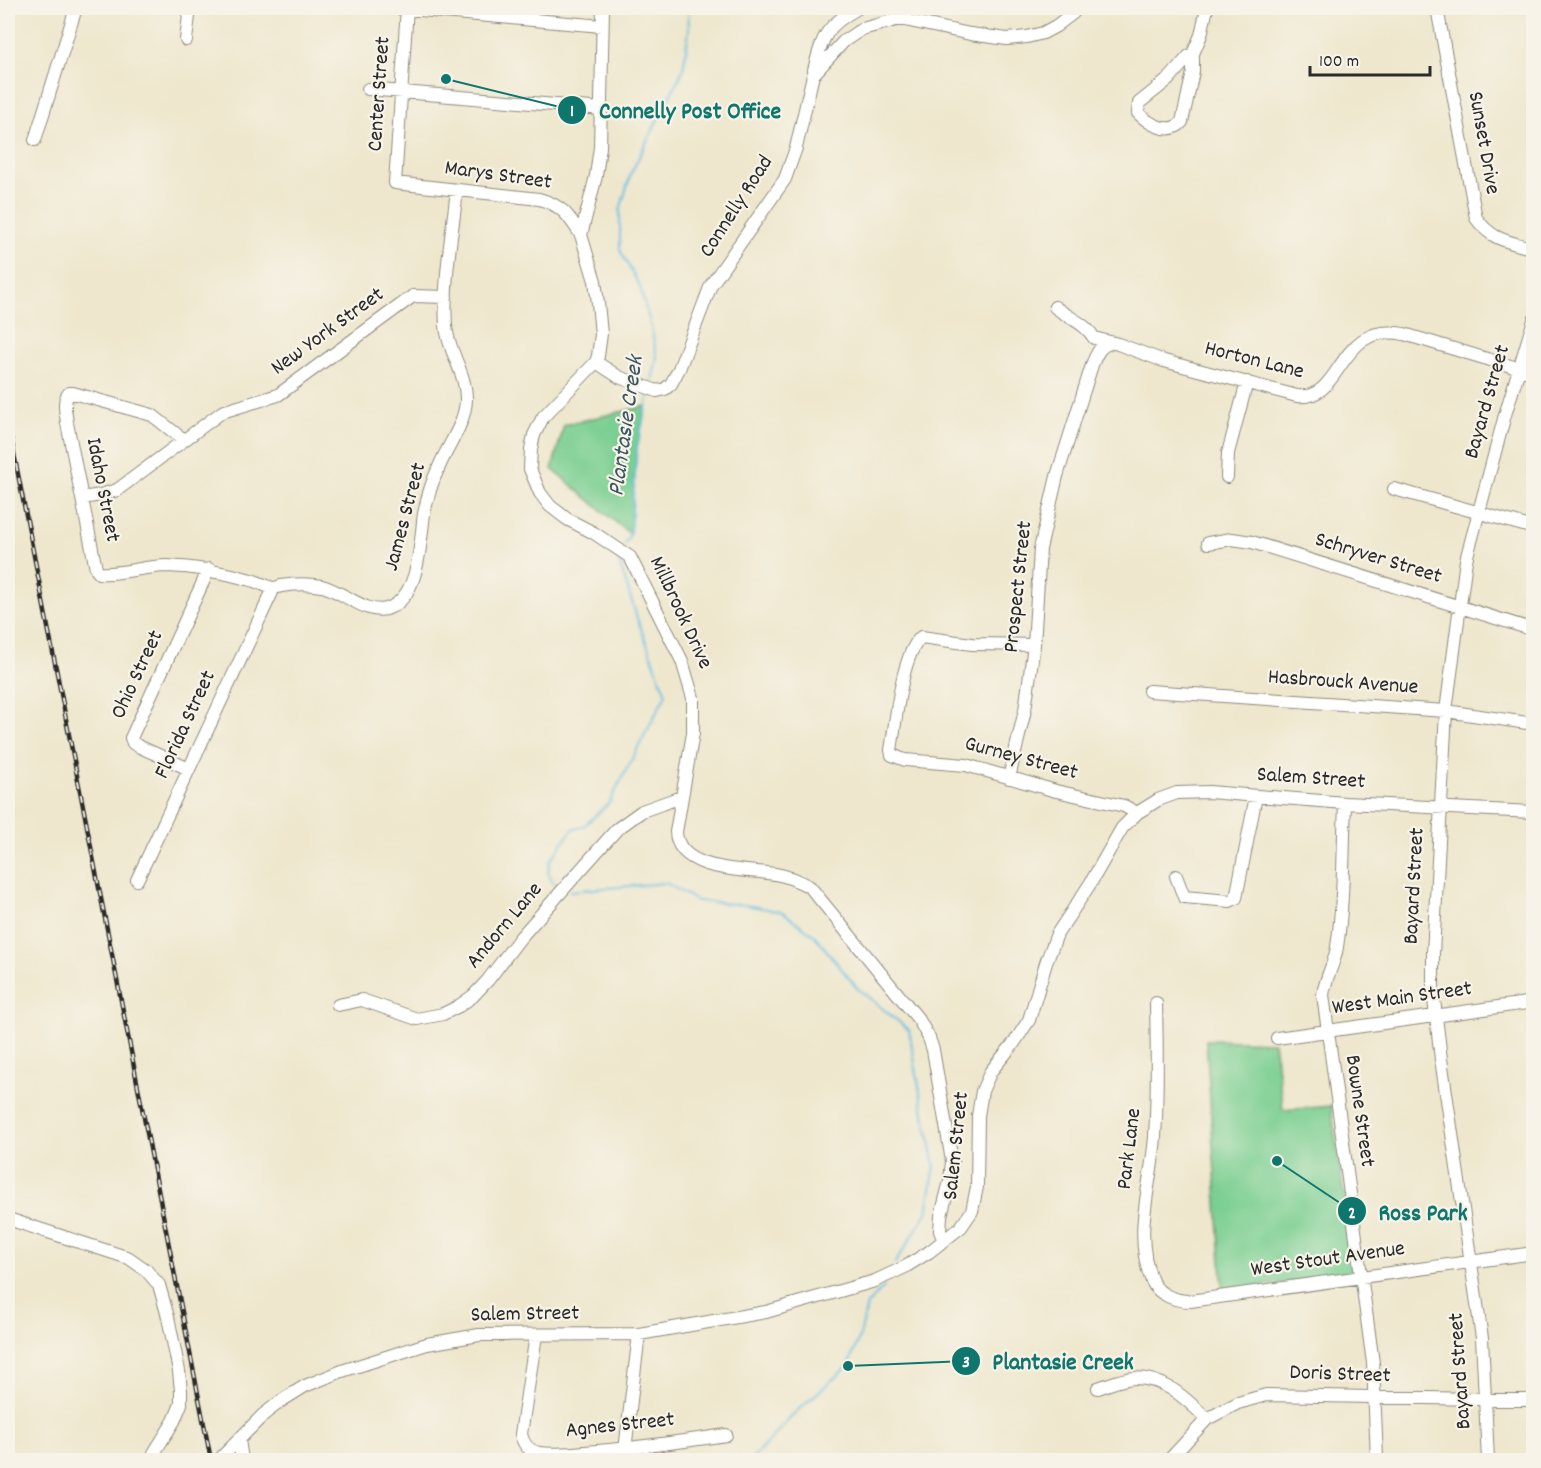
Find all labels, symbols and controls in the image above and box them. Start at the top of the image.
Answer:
street label: Center Street [361,35,399,153]
scale bar [1310,39,1430,77]
text: 100 m [1319,50,1359,75]
callout: Connelly Post Office [557,89,793,131]
street label: Sunset Drive [1459,89,1507,197]
text: Connelly Post Office [599,96,781,130]
text: 1 [570,100,574,125]
street label: Connelly Road [692,150,782,264]
street label: Marys Street [442,153,554,199]
street label: New York Street [265,280,391,384]
street label: Horton Lane [1201,334,1307,388]
street label: Bayard Street [1457,342,1519,462]
water label: Plantasie Creek [600,352,654,498]
street label: Idaho Street [77,435,127,545]
street label: James Street [377,459,435,575]
street label: Prospect Street [997,519,1041,655]
street label: Schryver Street [1311,525,1445,593]
street label: Millbrook Drive [640,552,720,674]
street label: Ohio Street [104,625,172,725]
street label: Hasbrouck Avenue [1267,662,1419,704]
street label: Florida Street [147,666,225,784]
street label: Gurney Street [961,729,1081,789]
street label: Salem Street [1256,760,1366,798]
street label: Bayard Street [1396,827,1434,945]
street label: Andorn Lane [459,876,551,976]
street label: West Main Street [1330,974,1474,1024]
street label: Bowne Street [1336,1053,1382,1169]
street label: Salem Street [936,1090,978,1202]
street label: Park Lane [1110,1107,1150,1191]
callout: Ross Park [1337,1190,1480,1232]
text: Ross Park [1379,1198,1468,1232]
text: 2 [1348,1202,1356,1227]
street label: West Stout Avenue [1249,1234,1407,1286]
street label: Salem Street [470,1299,580,1331]
street label: Bayard Street [1441,1312,1481,1430]
callout: Plantasie Creek [951,1340,1146,1382]
text: Plantasie Creek [992,1347,1134,1381]
text: 3 [962,1351,970,1376]
street label: Doris Street [1289,1358,1391,1392]
street label: Agnes Street [564,1405,676,1447]

